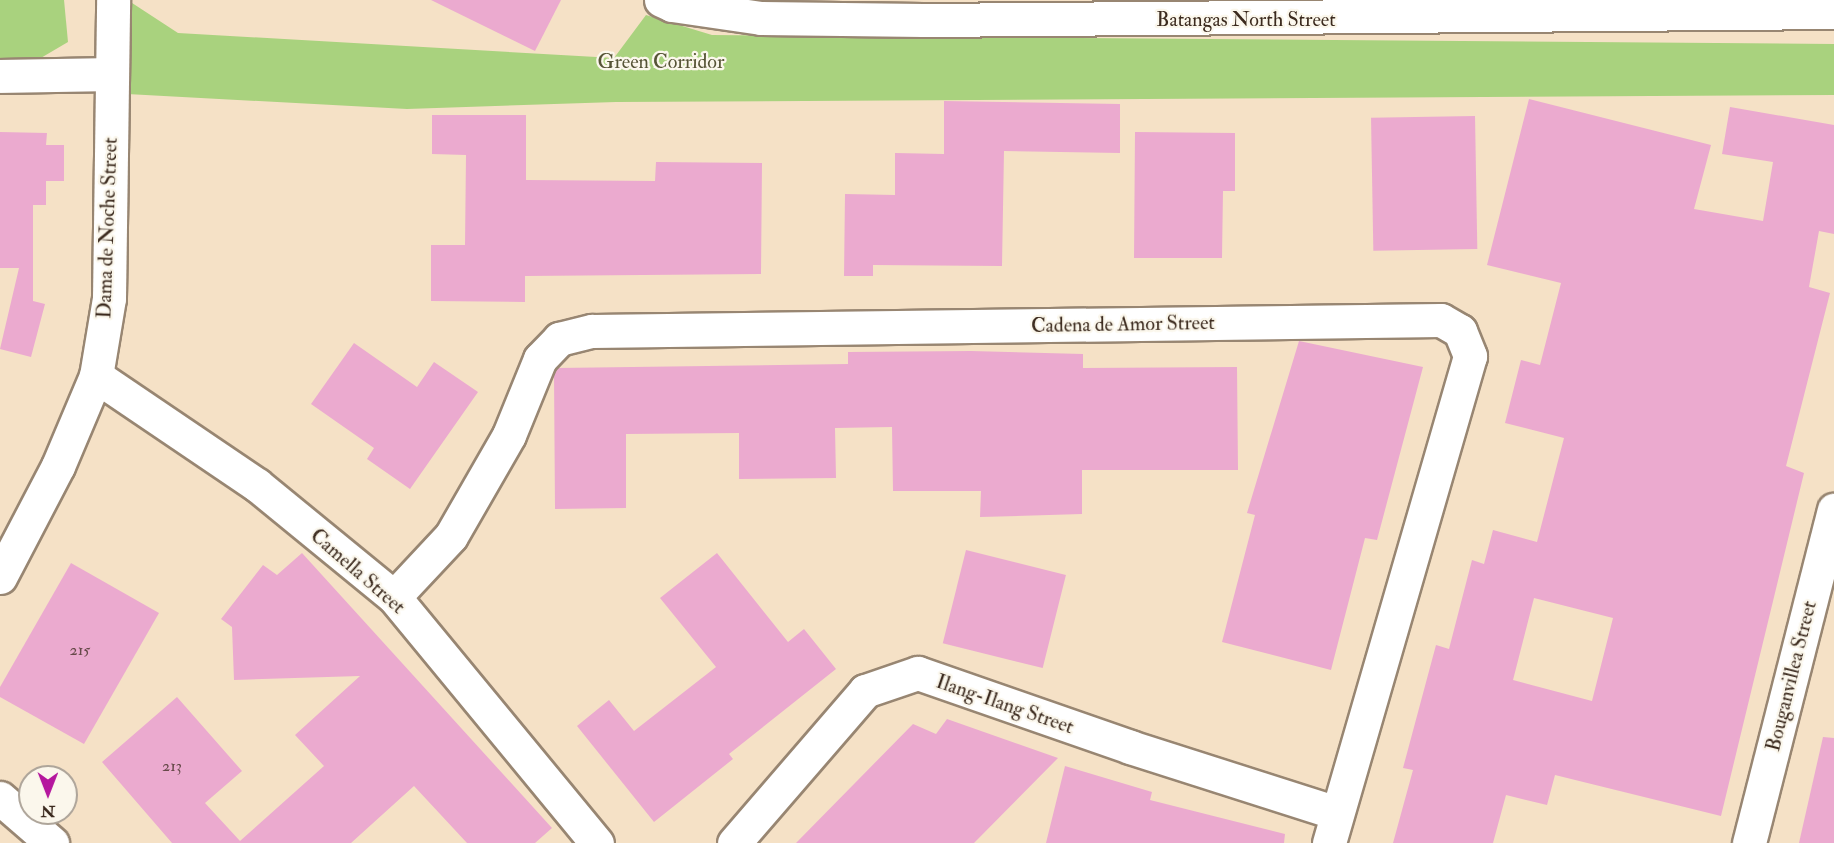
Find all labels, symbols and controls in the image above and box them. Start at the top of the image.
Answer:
street label: Batangas North Street [1156,7,1336,31]
park label: Green Corridor [598,49,724,73]
street label: Dama de Noche Street [92,137,122,319]
street label: Cadena de Amor Street [1031,310,1215,338]
street label: Camella Street [306,523,410,619]
street label: Bouganvillea Street [1761,598,1821,754]
house number: 215 [70,640,90,660]
street label: Ilang-Ilang Street [933,669,1077,739]
house number: 213 [162,756,182,776]
north arrow [18,765,78,825]
text: N [41,801,55,821]

